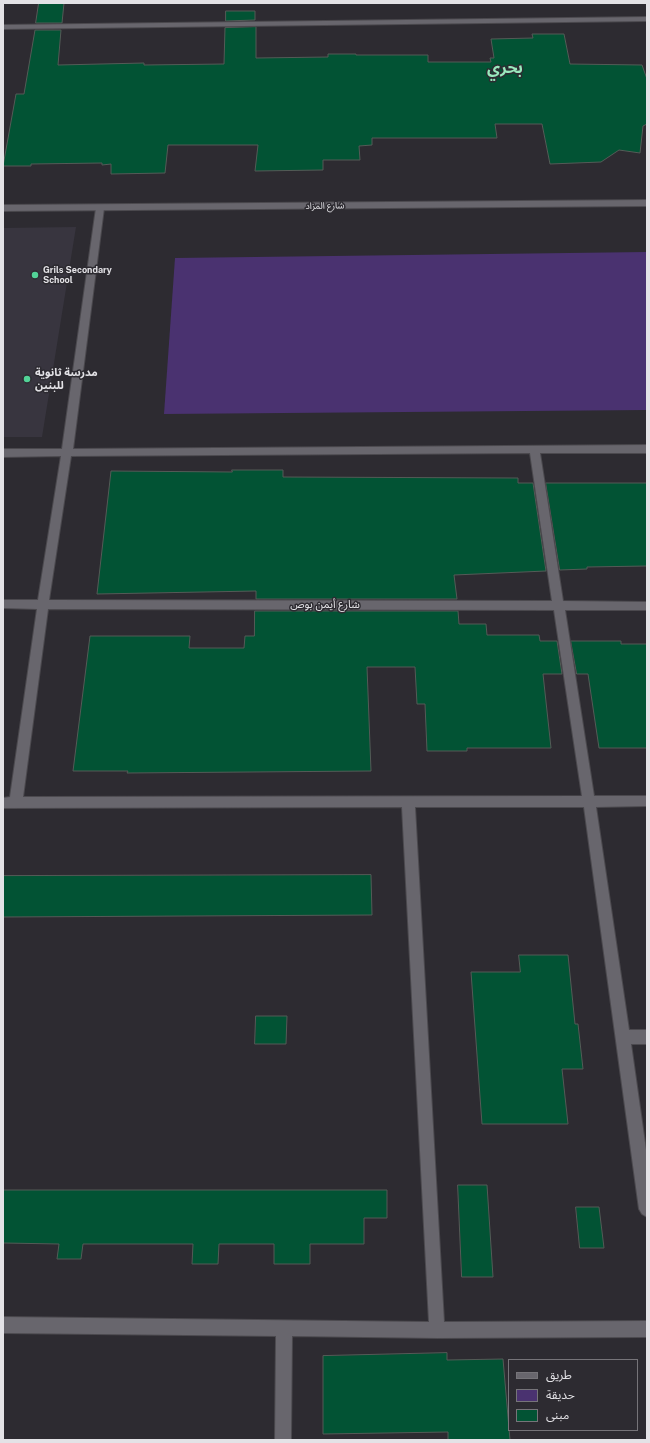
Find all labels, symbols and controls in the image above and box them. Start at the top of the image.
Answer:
district label: بحري [487,58,523,78]
street label: شارع المزاد [305,200,345,212]
place label: Grils Secondary School [43,265,112,286]
marker: Grils Secondary School [30,270,40,280]
place label: مدرسة ثانوية للبنين [35,366,98,392]
marker: مدرسة ثانوية للبنين [22,374,32,384]
street label: شارع أيمن بوص [290,598,360,612]
legend [508,1359,638,1431]
text: طريق [546,1368,572,1382]
text: حديقة [546,1388,575,1402]
text: مبنى [546,1408,569,1422]

